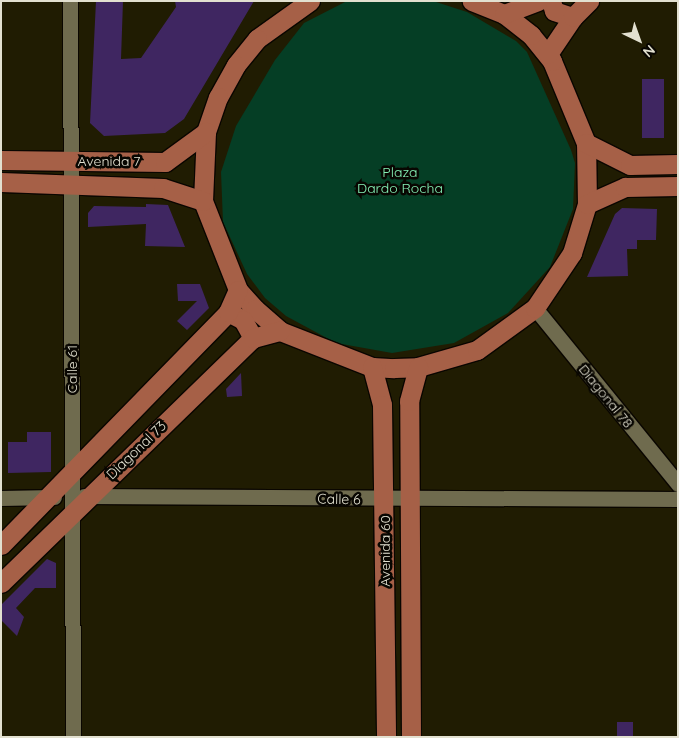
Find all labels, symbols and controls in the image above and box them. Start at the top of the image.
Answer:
north arrow [614,15,664,65]
text: N [639,41,659,61]
street label: Avenida 7 [78,153,140,169]
park label: Plaza Dardo Rocha [357,164,443,196]
street label: Calle 61 [64,345,80,393]
street label: Diagonal 78 [575,361,637,431]
street label: Diagonal 73 [103,417,169,483]
street label: Calle 6 [317,490,361,508]
street label: Avenida 60 [377,515,393,587]

